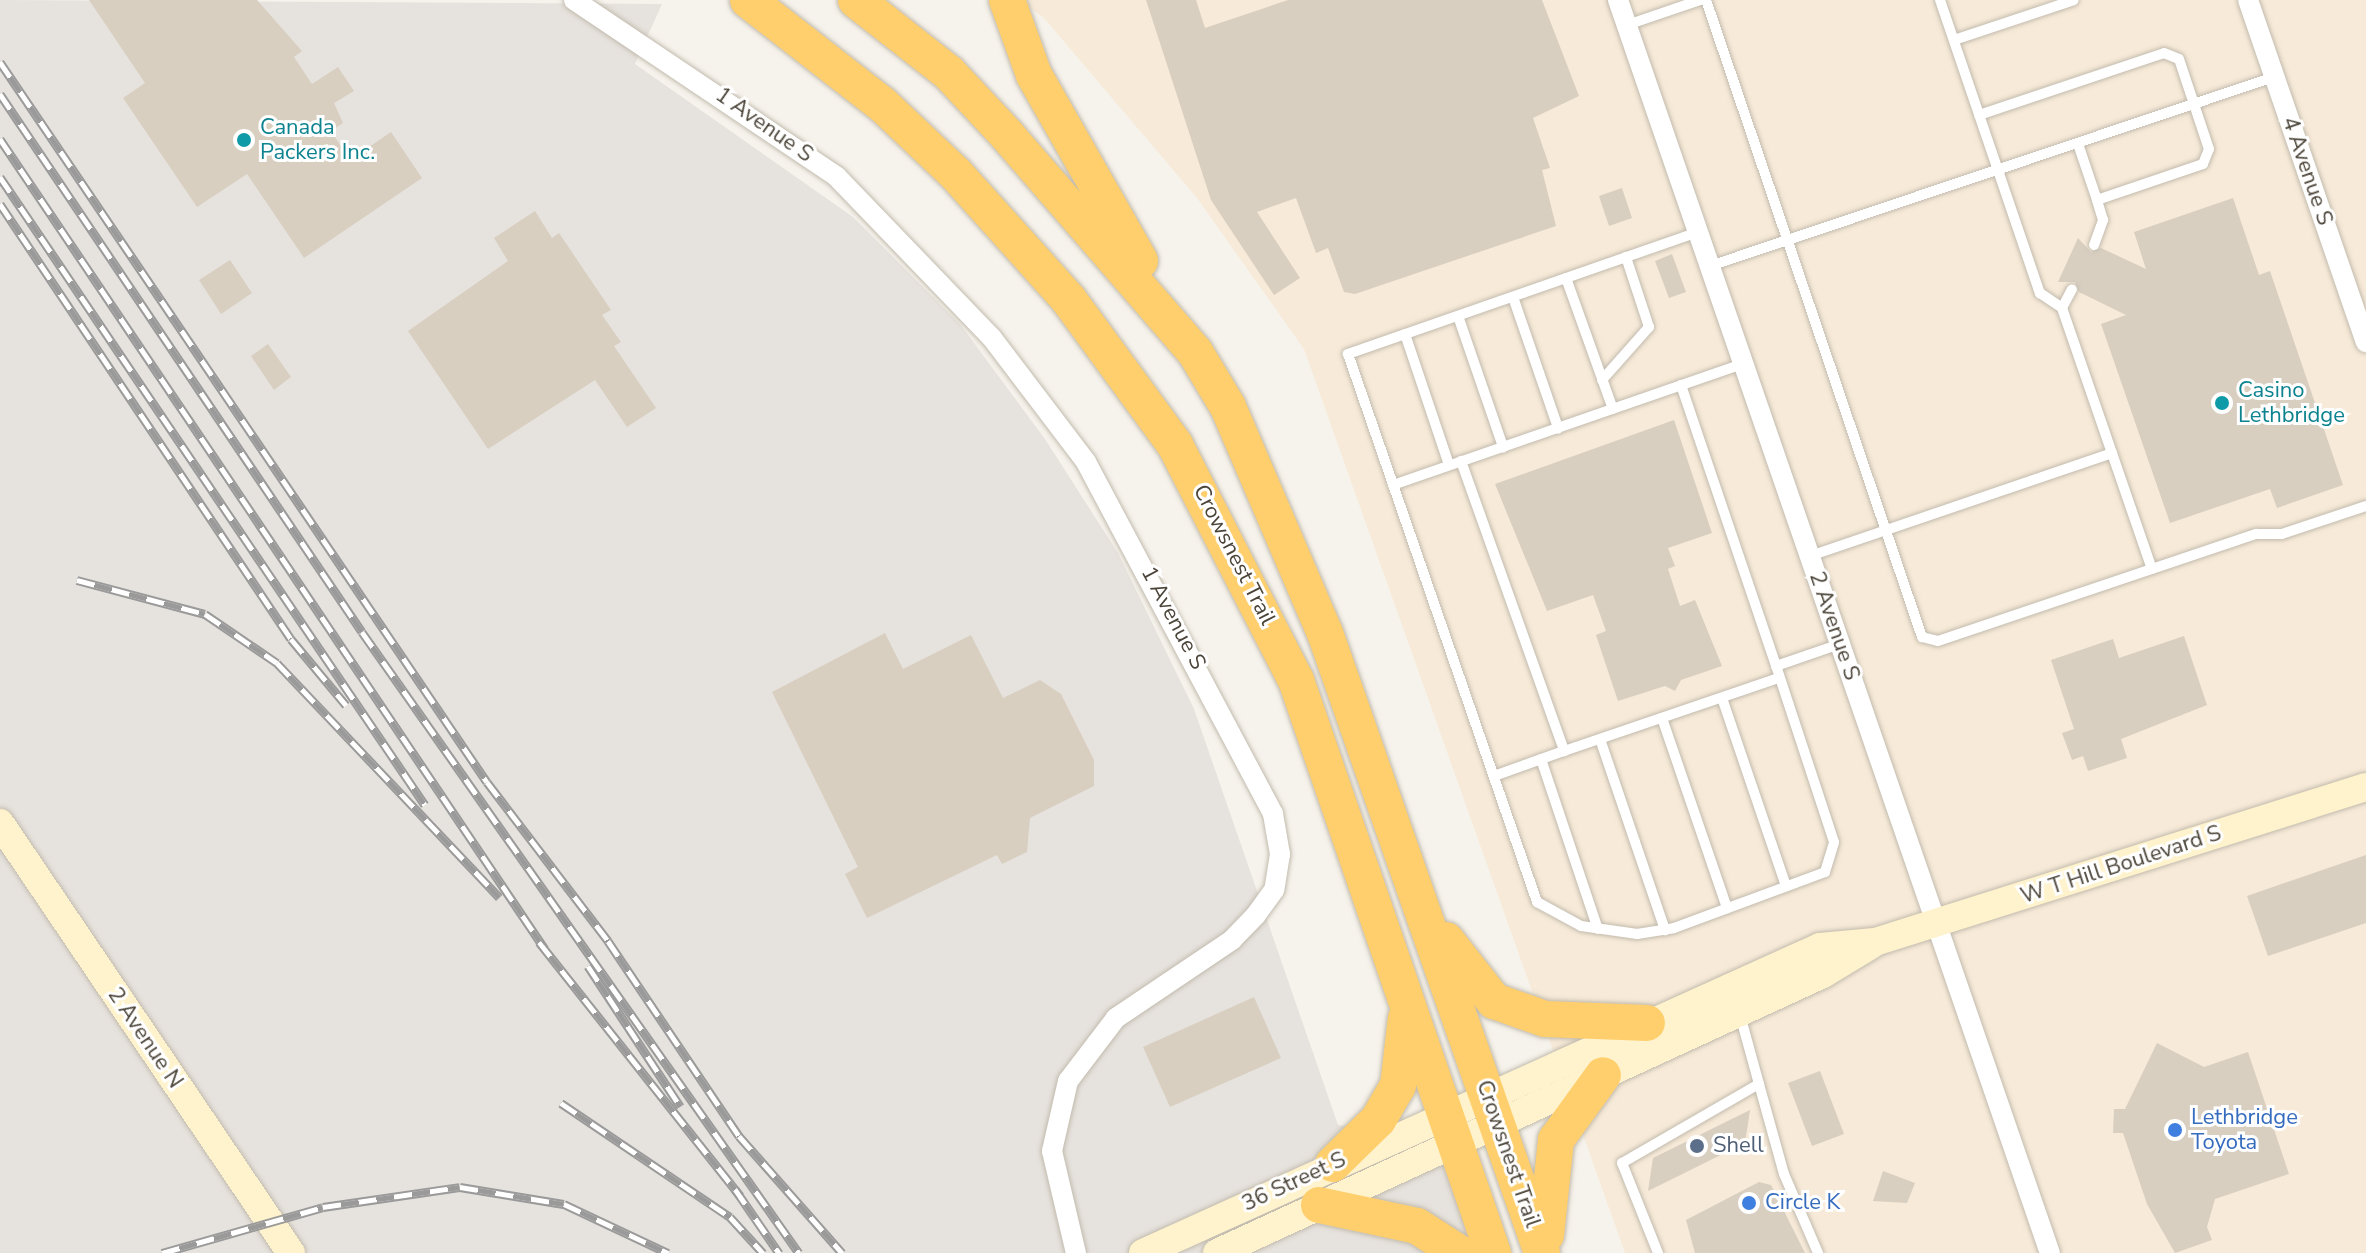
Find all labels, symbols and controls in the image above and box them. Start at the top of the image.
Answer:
street label: 1 Avenue S [710,82,818,168]
street label: 4 Avenue S [2276,113,2338,229]
place label: Canada Packers Inc. [260,114,375,166]
marker: Canada Packers Inc. [235,131,253,149]
place label: Casino Lethbridge [2238,377,2345,428]
marker: Casino Lethbridge [2213,394,2231,412]
street label: Crowsnest Trail [1187,480,1281,630]
street label: 1 Avenue S [1135,562,1211,674]
street label: 2 Avenue S [1803,568,1865,684]
street label: W T Hill Boulevard S [2017,820,2225,910]
street label: 2 Avenue N [102,983,188,1093]
street label: Crowsnest Trail [1470,1077,1546,1231]
place label: Lethbridge Toyota [2191,1104,2298,1156]
marker: Lethbridge Toyota [2166,1121,2184,1139]
place label: Shell [1713,1133,1764,1159]
marker: Shell [1688,1137,1706,1155]
street label: 36 Street S [1238,1147,1350,1217]
place label: Circle K [1765,1190,1840,1216]
marker: Circle K [1740,1194,1758,1212]

